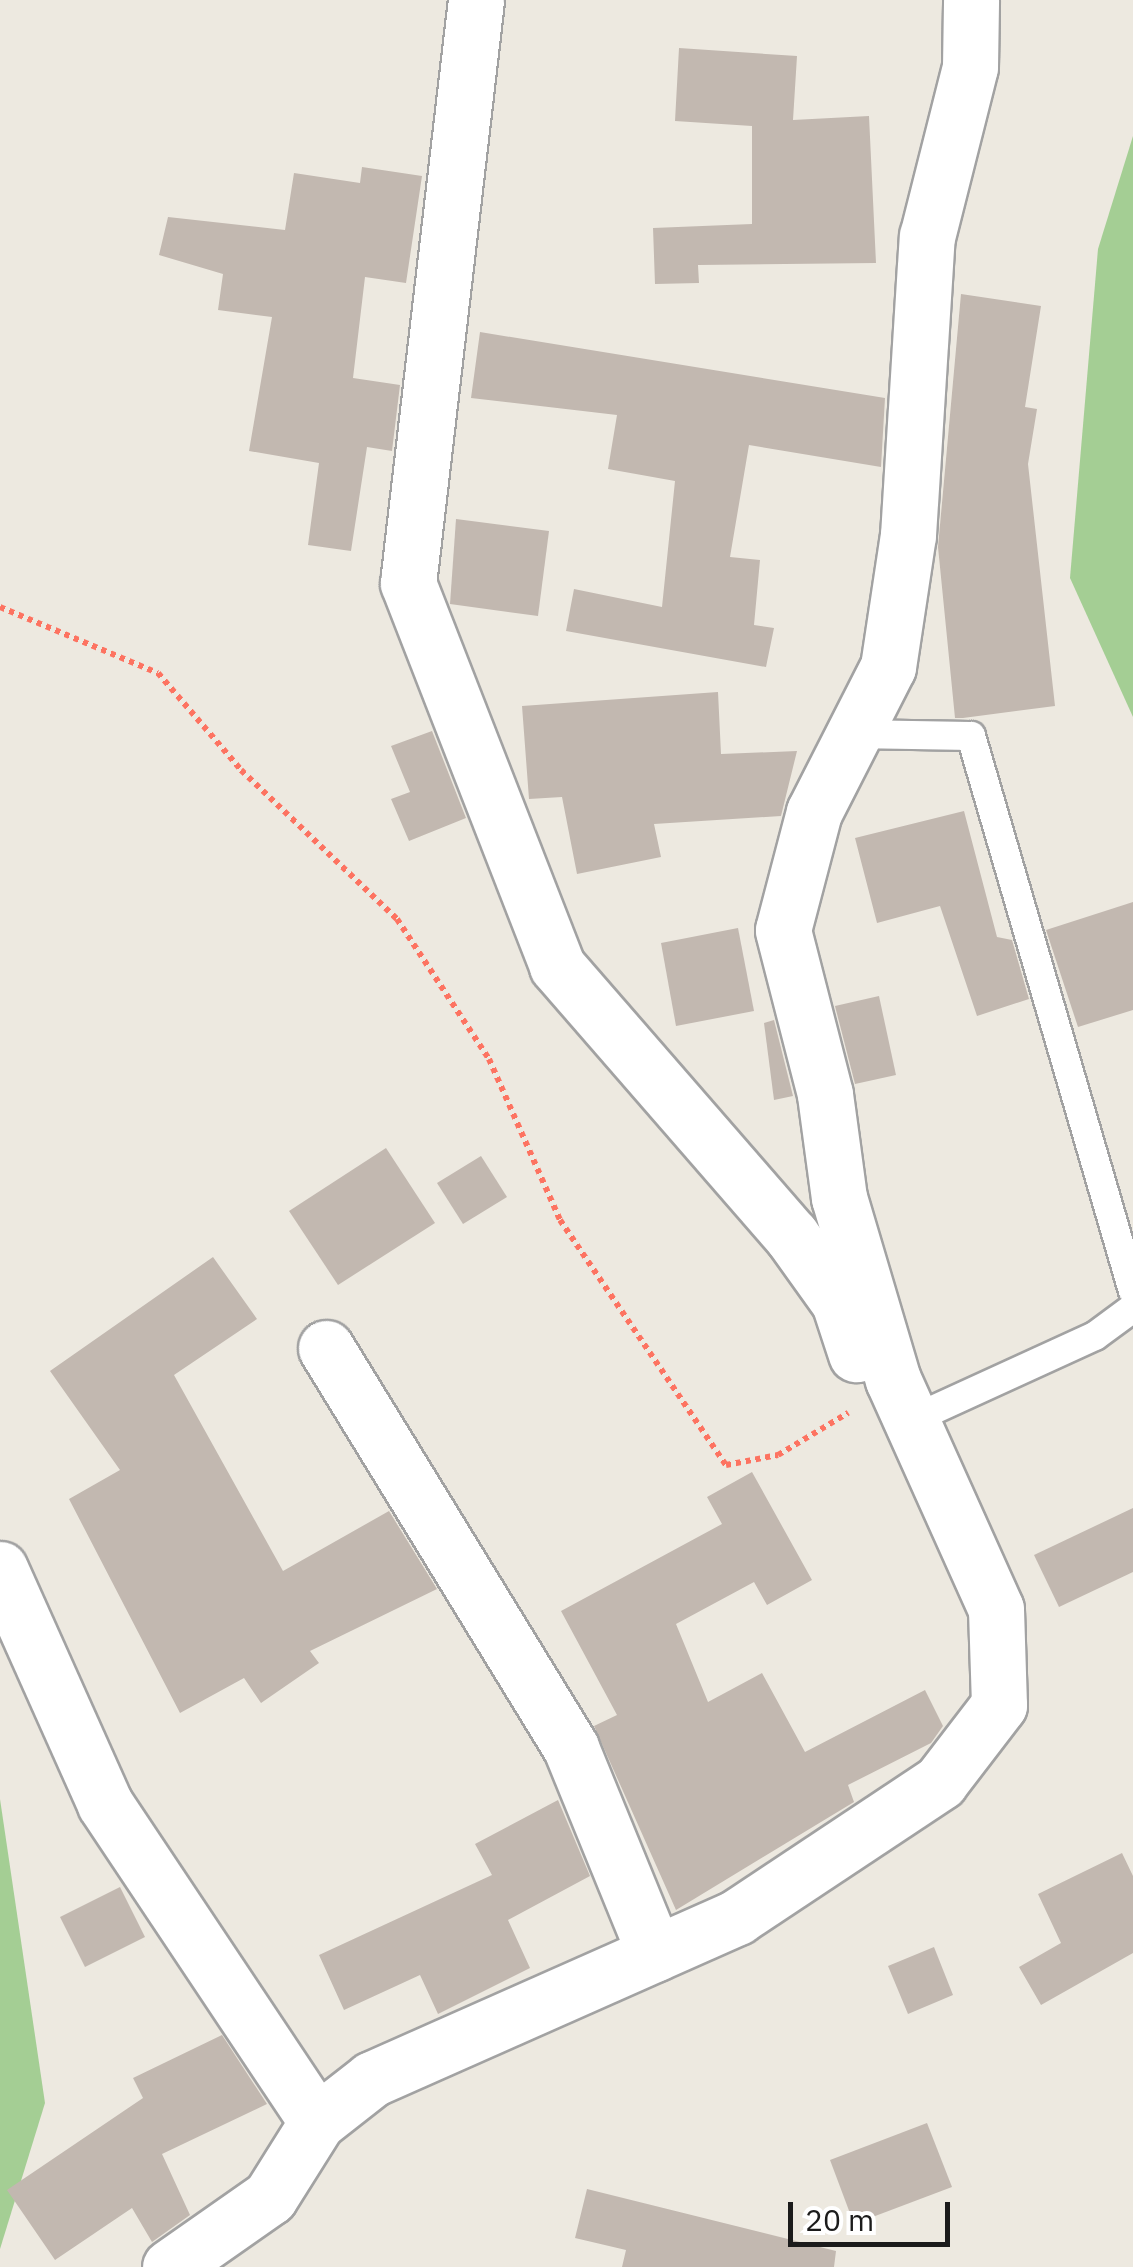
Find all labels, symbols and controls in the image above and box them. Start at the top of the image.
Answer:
scale bar [793,2182,956,2244]
text: 20 m [805,2200,874,2239]

